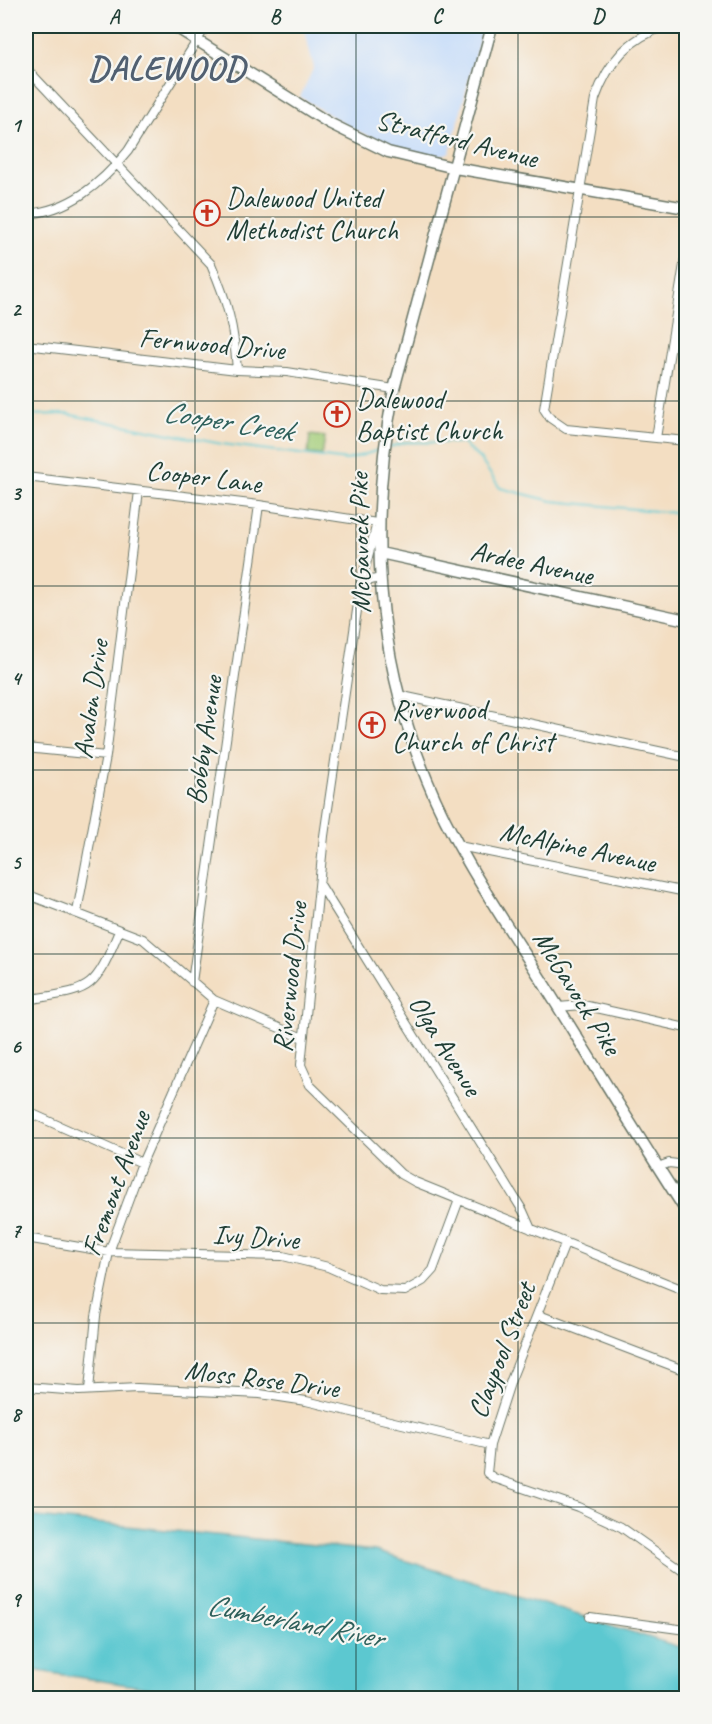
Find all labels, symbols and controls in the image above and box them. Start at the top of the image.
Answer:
text: A [109,4,121,29]
text: B [270,4,282,29]
text: C [432,4,444,29]
text: D [592,4,606,29]
district label: DALEWOOD [88,46,249,89]
street label: Stratford Avenue [372,102,543,176]
text: 1 [12,113,23,138]
place label: Dalewood United Methodist Church [226,180,398,247]
church icon: Dalewood United Methodist Church [192,198,222,228]
text: 2 [12,297,23,322]
street label: Fernwood Drive [138,320,288,367]
place label: Dalewood Baptist Church [356,381,504,448]
water label: Cooper Creek [161,392,300,451]
church icon: Dalewood Baptist Church [322,399,352,429]
street label: Cooper Lane [145,452,265,501]
street label: McGavock Pike [341,471,378,613]
text: 3 [12,481,23,506]
street label: Ardee Avenue [468,532,598,593]
street label: Avalon Drive [65,636,116,761]
text: 4 [12,666,24,691]
street label: Bobby Avenue [177,672,230,807]
place label: Riverwood Church of Christ [392,692,557,759]
church icon: Riverwood Church of Christ [357,710,387,740]
street label: McAlpine Avenue [497,813,661,880]
text: 5 [12,850,23,875]
street label: Riverwood Drive [264,898,315,1054]
street label: McGavock Pike [526,923,631,1063]
street label: Olga Avenue [401,988,491,1104]
text: 6 [11,1034,22,1059]
street label: Fremont Avenue [73,1104,159,1260]
street label: Ivy Drive [212,1216,302,1257]
text: 7 [12,1218,23,1243]
street label: Claypool Street [460,1275,544,1423]
street label: Moss Rose Drive [183,1352,343,1406]
text: 8 [12,1402,24,1427]
water label: Cumberland River [204,1585,390,1657]
text: 9 [12,1587,23,1612]

